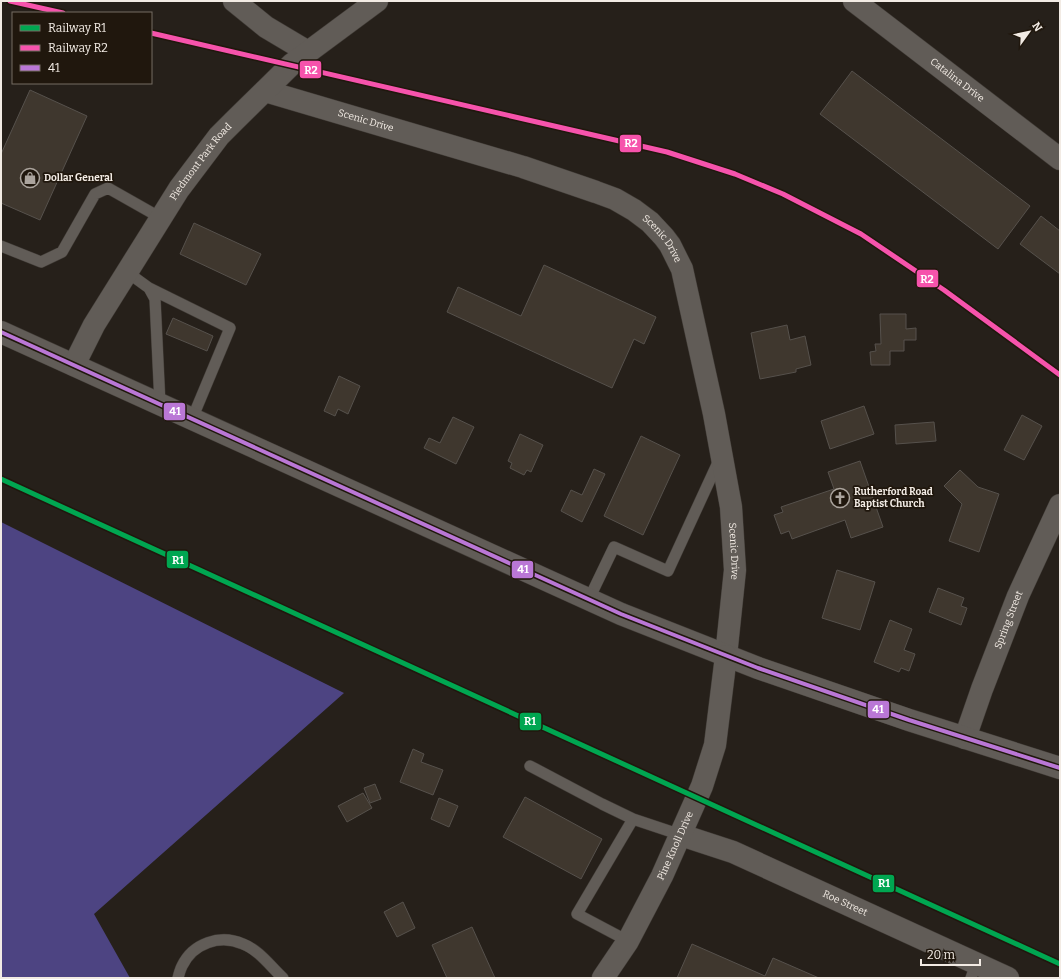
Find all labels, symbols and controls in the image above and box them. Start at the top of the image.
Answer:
legend [12,12,152,84]
north arrow [1009,12,1049,52]
text: N [1029,20,1045,34]
text: Railway R1 [48,21,106,35]
text: Railway R2 [48,41,108,55]
street label: Catalina Drive [928,56,987,105]
line badge: R2 [299,60,322,79]
text: 41 [48,61,60,75]
text: R2 [304,64,318,77]
street label: Scenic Drive [336,107,395,135]
street label: Piedmont Park Road [167,121,234,203]
line badge: R2 [619,134,642,153]
text: R2 [624,137,638,150]
shop icon: Dollar General [19,167,41,189]
place label: Dollar General [44,172,113,184]
street label: Scenic Drive [640,212,684,265]
line badge: R2 [916,269,939,288]
text: R2 [920,273,934,286]
line badge: 41 [163,402,186,421]
text: 41 [169,405,181,418]
place label: Rutherford Road Baptist Church [854,486,933,510]
church icon: Rutherford Road Baptist Church [829,487,851,509]
street label: Scenic Drive [726,522,741,580]
line badge: R1 [166,550,189,569]
text: R1 [172,554,184,567]
line badge: 41 [511,560,534,579]
text: 41 [517,563,529,576]
street label: Spring Street [992,589,1026,651]
line badge: 41 [867,700,890,719]
text: 41 [872,703,884,716]
line badge: R1 [519,712,542,731]
text: R1 [524,715,536,728]
street label: Pine Knoll Drive [655,810,696,882]
line badge: R1 [872,874,895,893]
text: R1 [878,877,890,890]
street label: Roe Street [821,888,870,919]
scale bar [921,941,980,967]
text: 20 m [927,948,956,962]

